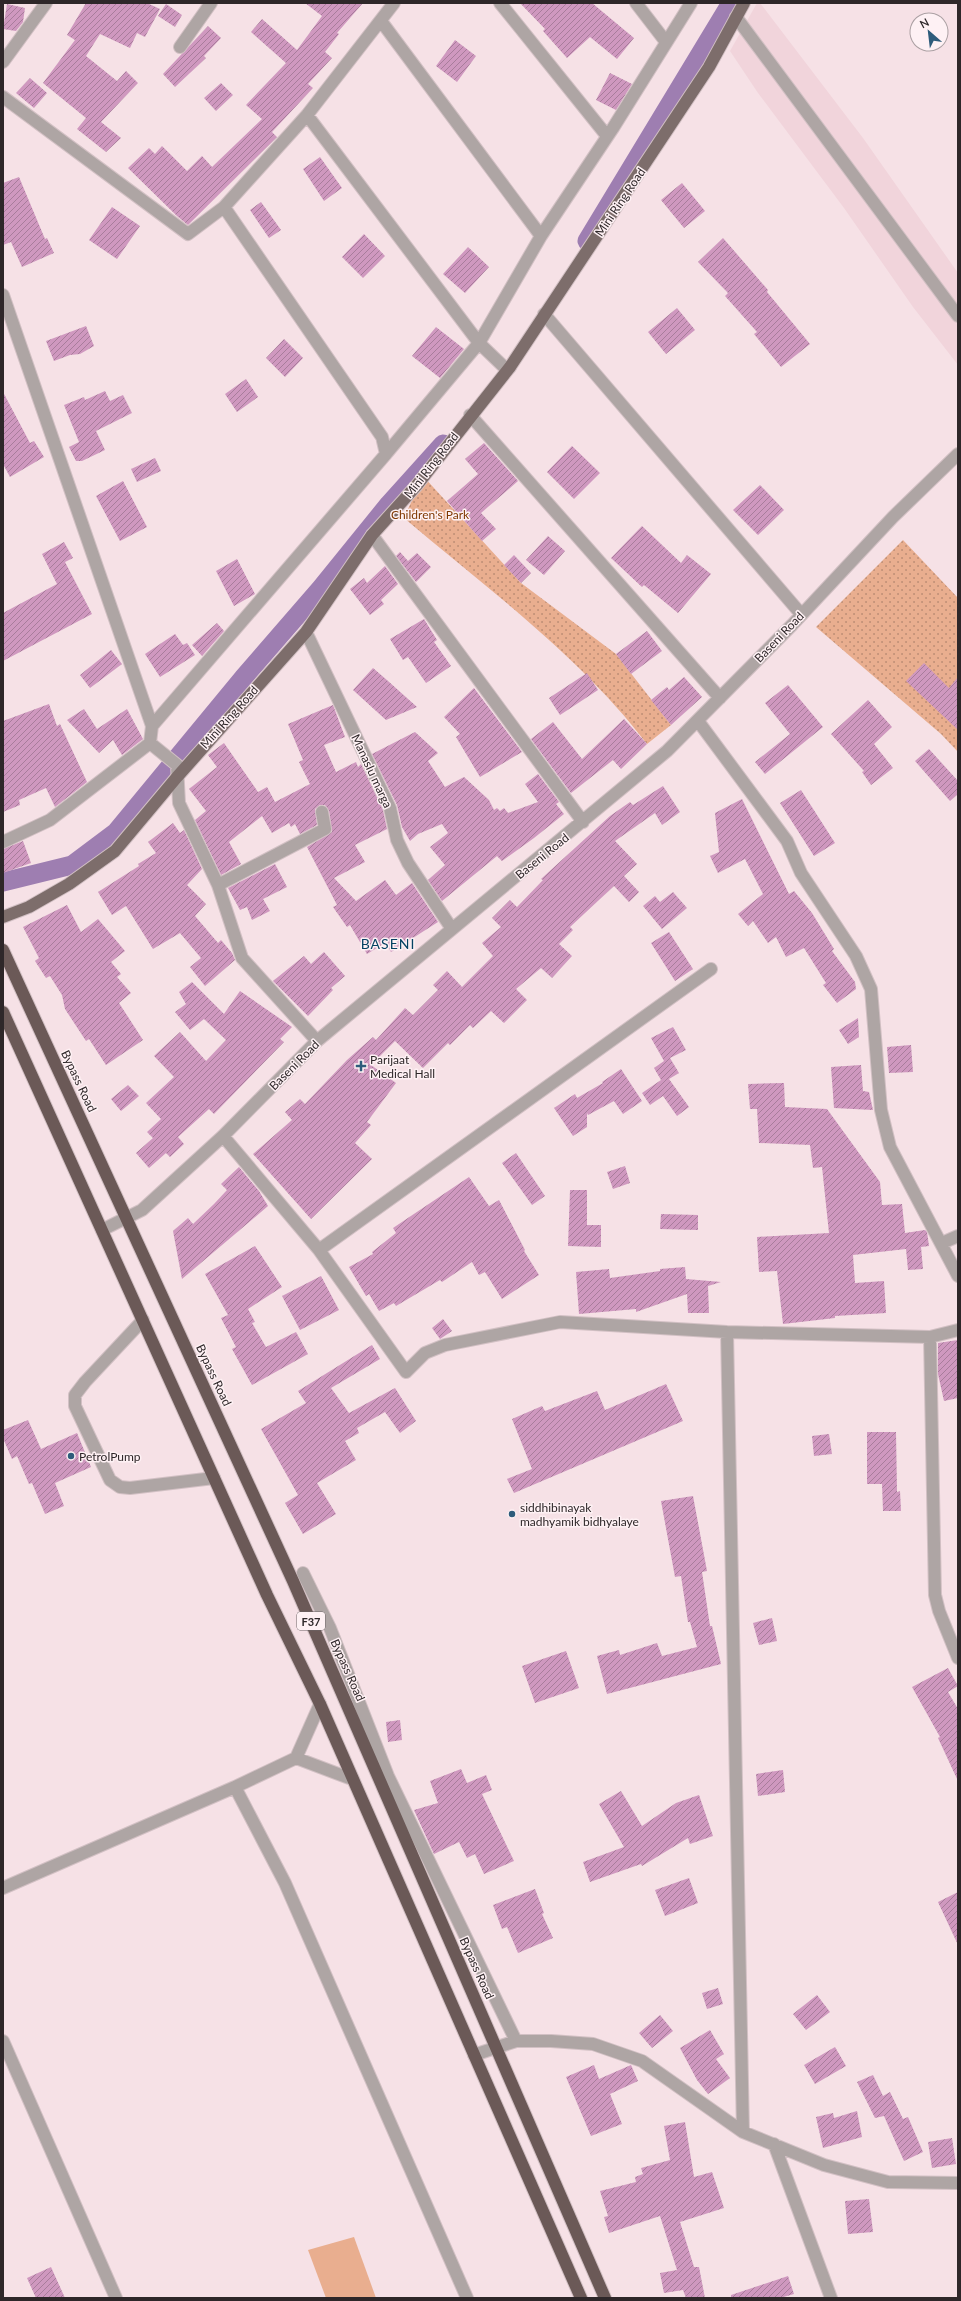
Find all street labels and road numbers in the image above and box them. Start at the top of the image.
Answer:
street label: Mini Ring Road [592,165,648,239]
street label: Mini Ring Road [401,429,461,501]
street label: Baseni Road [751,609,807,665]
street label: Mini Ring Road [197,682,261,752]
street label: Manaslu marga [348,732,396,810]
street label: Baseni Road [512,830,572,882]
street label: Baseni Road [266,1037,322,1093]
street label: Bypass Road [58,1048,100,1114]
street label: Bypass Road [193,1342,235,1408]
road number: F37 [297,1612,325,1630]
street label: Bypass Road [328,1637,368,1703]
street label: Bypass Road [457,1935,497,2001]

